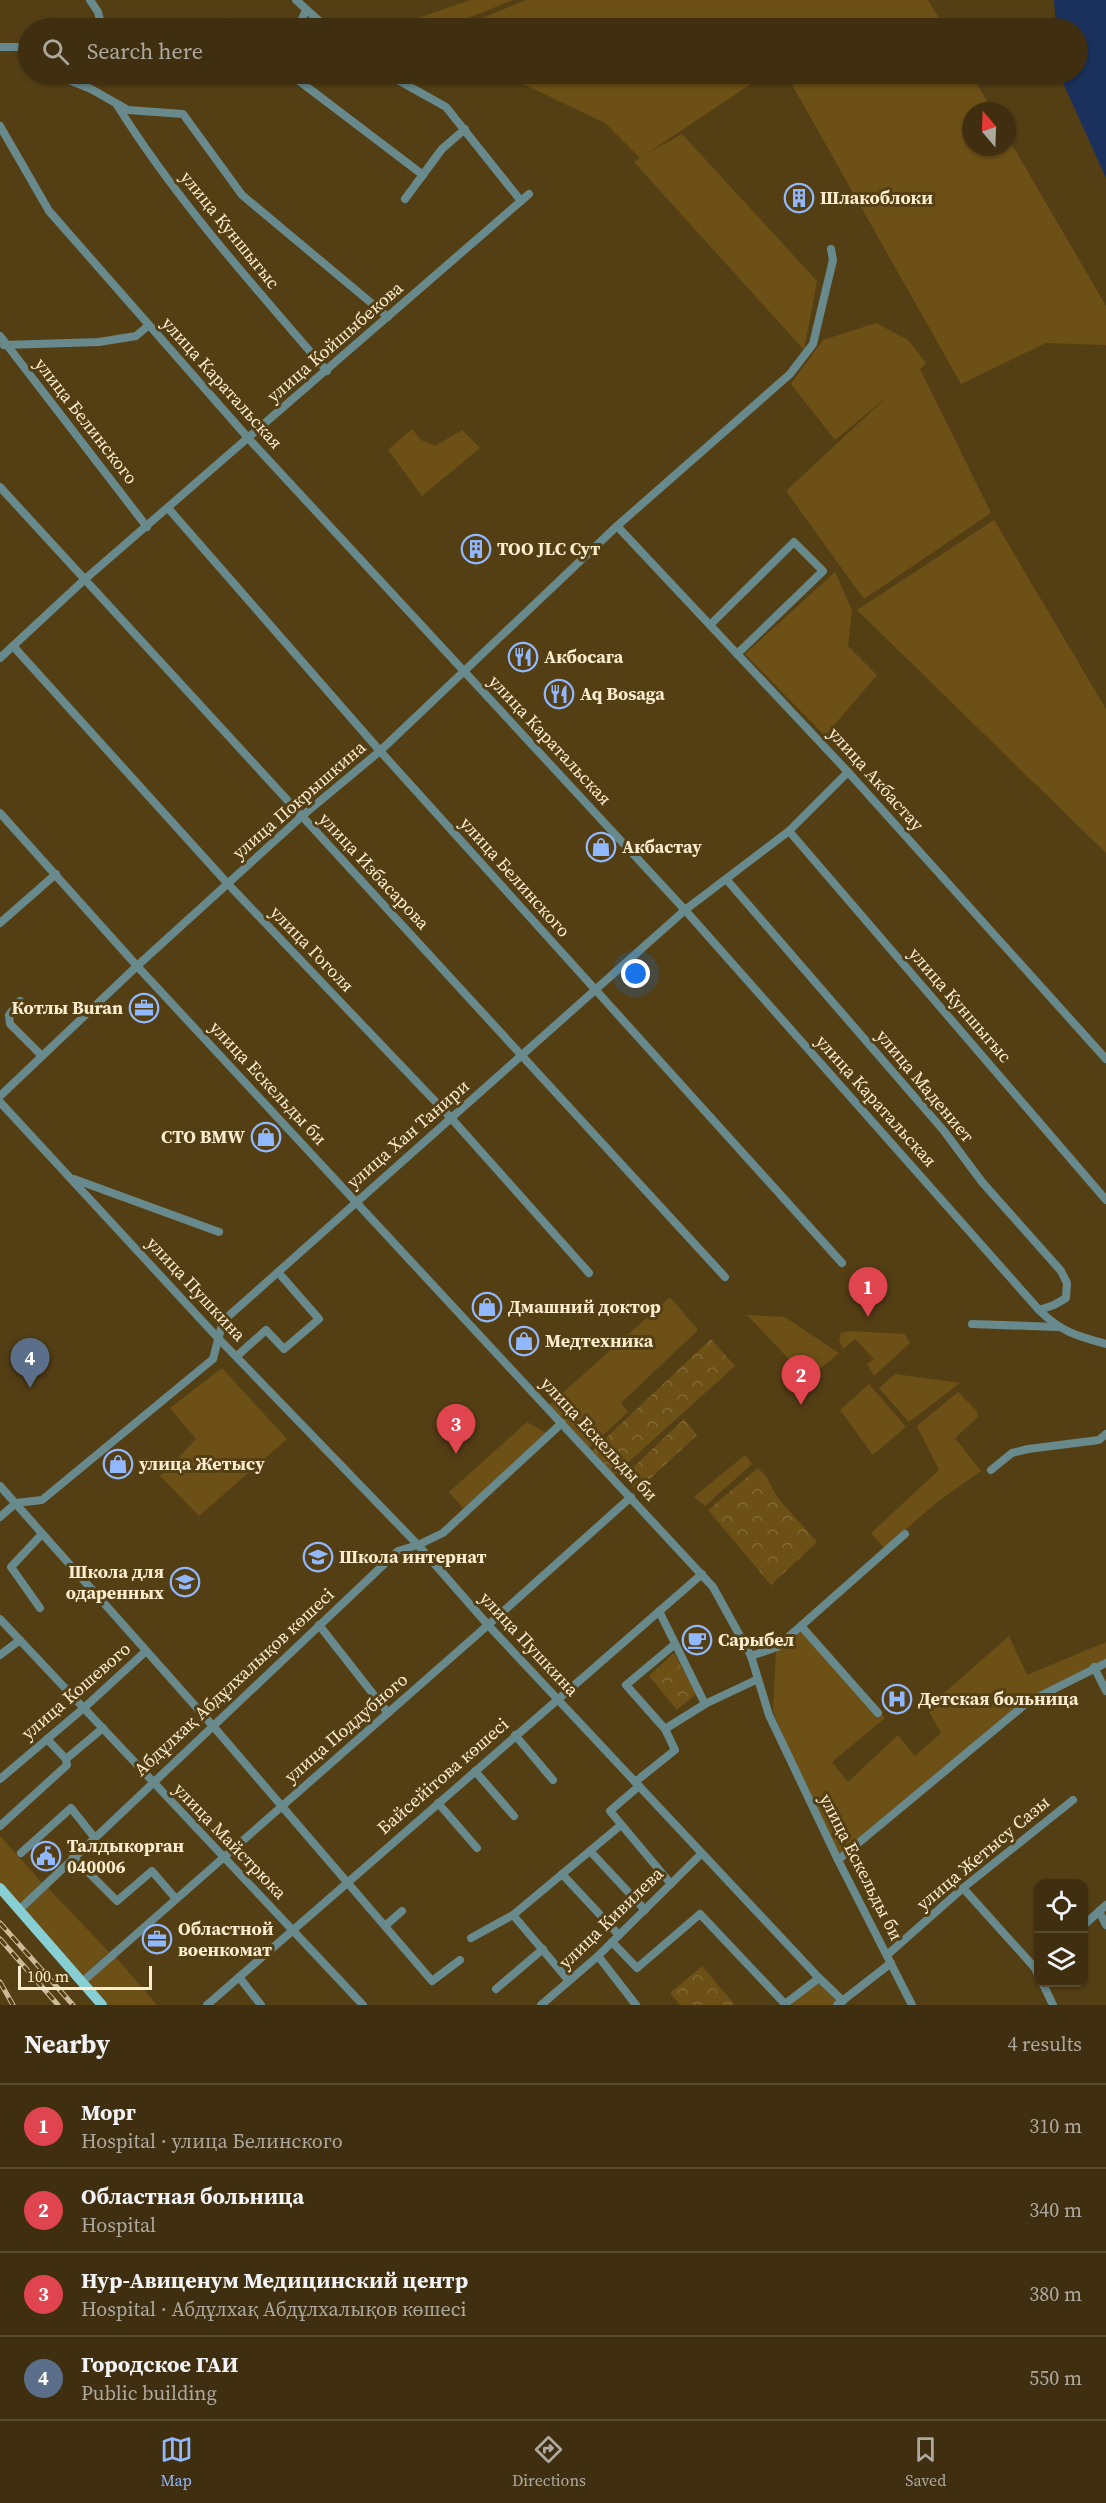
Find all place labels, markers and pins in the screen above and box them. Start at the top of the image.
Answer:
building icon: Шлакоблоки [783,182,815,214]
place label: Шлакоблоки [820,185,933,210]
building icon: ТОО JLC Сут [460,533,492,565]
place label: ТОО JLC Сут [497,536,600,561]
restaurant icon: Акбосага [507,641,539,673]
place label: Акбосага [544,644,624,669]
restaurant icon: Aq Bosaga [543,678,575,710]
place label: Aq Bosaga [580,681,665,706]
shop icon: Акбастау [585,831,617,863]
place label: Акбастау [622,834,702,859]
office icon: Котлы Buran [128,992,160,1024]
place label: Котлы Buran [11,995,123,1020]
shop icon: СТО BMW [250,1121,282,1153]
place label: СТО BMW [161,1124,245,1149]
pin: 1 [848,1268,888,1317]
shop icon: Дмашний доктор [471,1291,503,1323]
place label: Дмашний доктор [508,1294,661,1319]
shop icon: Медтехника [508,1325,540,1357]
place label: Медтехника [545,1328,654,1353]
pin: 4 [10,1338,50,1388]
pin: 2 [782,1356,820,1405]
pin: 3 [436,1404,476,1454]
shop icon: улица Жетысу [102,1448,134,1480]
place label: улица Жетысу [138,1451,265,1476]
school or university icon: Школа интернат [302,1541,334,1573]
place label: Школа интернат [339,1544,487,1569]
place label: Школа для одаренных [66,1559,164,1605]
school or university icon: Школа для одаренных [169,1566,201,1598]
cafe icon: Сарыбел [681,1624,713,1656]
place label: Сарыбел [718,1627,794,1652]
hospital icon: Детская больница [881,1683,913,1715]
place label: Детская больница [918,1686,1079,1711]
place label: Талдыкорган 040006 [67,1833,184,1879]
public building icon: Талдыкорган 040006 [30,1840,62,1872]
place label: Областной военкомат [178,1916,274,1962]
office icon: Областной военкомат [141,1923,173,1955]

